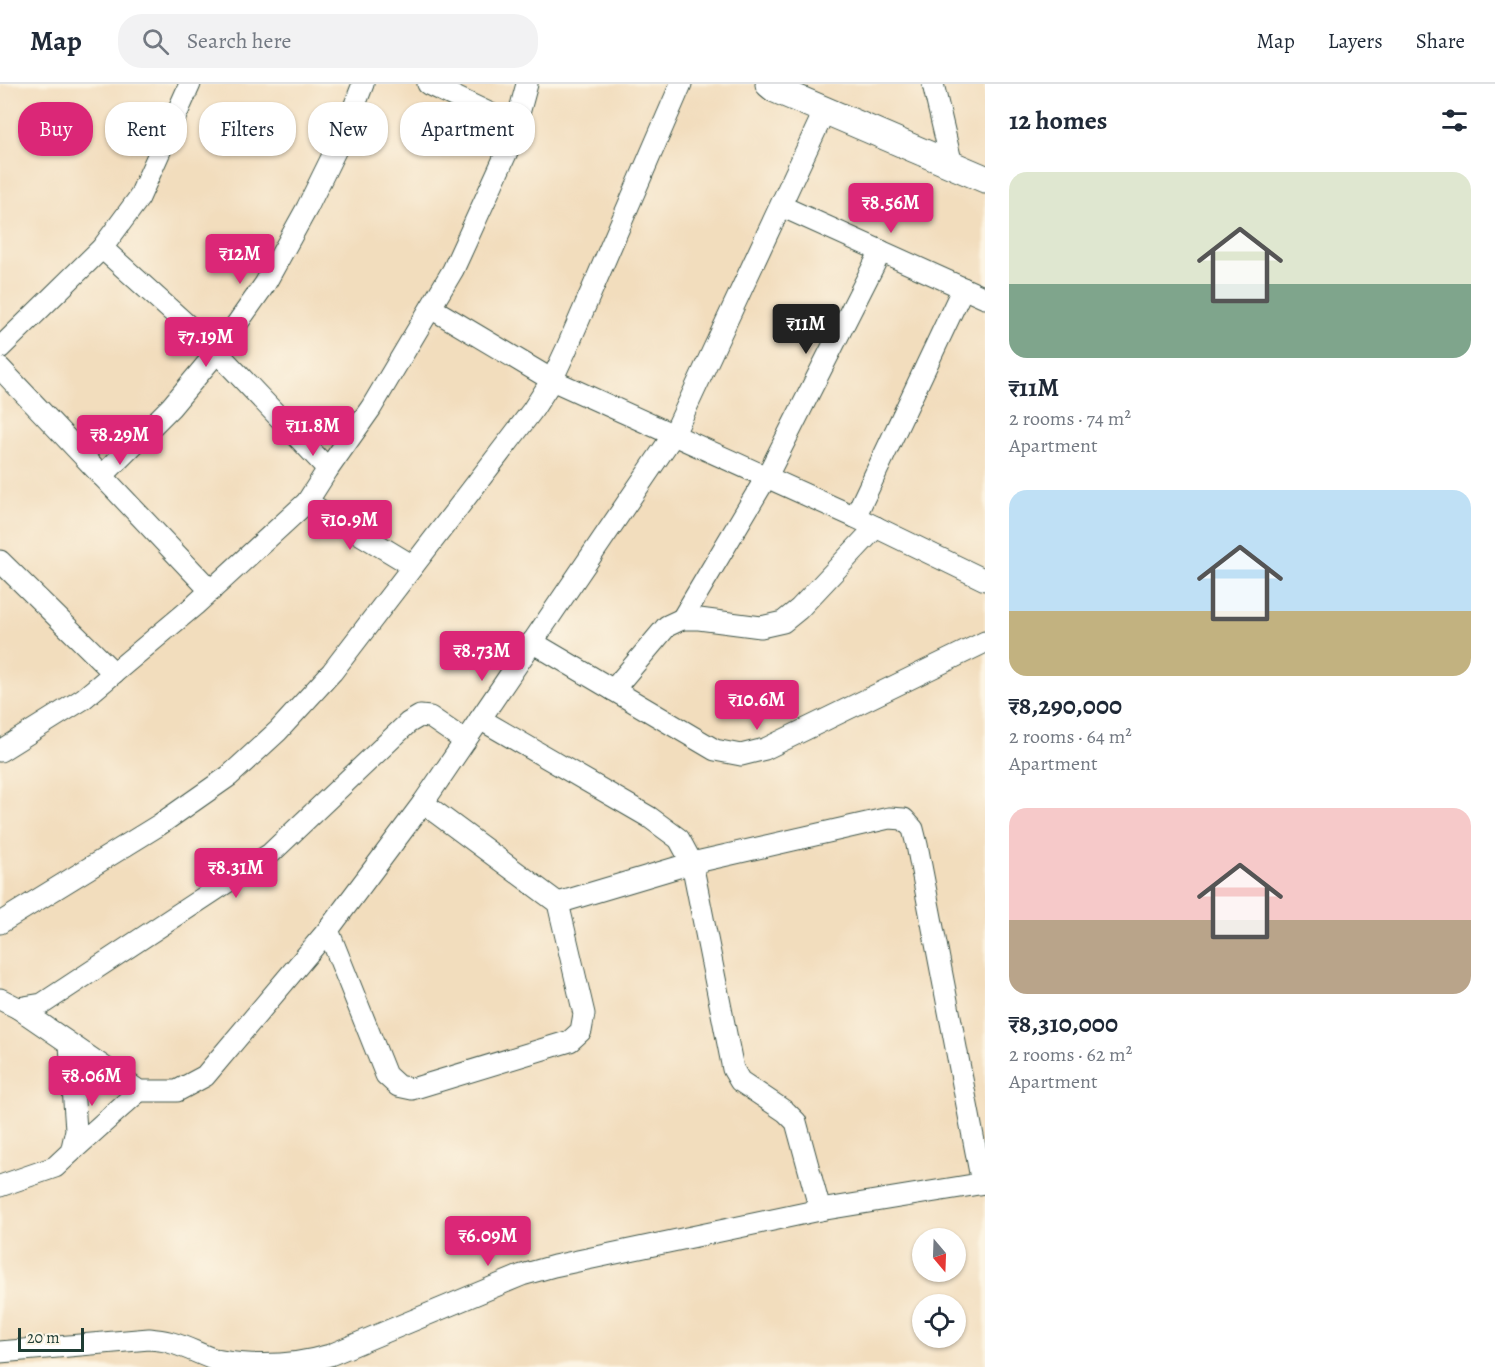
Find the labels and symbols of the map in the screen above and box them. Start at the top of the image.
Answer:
pin: ₹8.56M [842,183,940,234]
pin: ₹12M [204,234,276,285]
pin: ₹11M [770,304,842,355]
pin: ₹7.19M [157,317,255,368]
pin: ₹11.8M [264,406,362,457]
pin: ₹8.29M [71,415,169,466]
pin: ₹10.9M [301,500,399,551]
pin: ₹8.73M [433,631,531,682]
pin: ₹10.6M [708,680,806,731]
pin: ₹8.31M [187,848,285,899]
pin: ₹8.06M [43,1056,141,1107]
pin: ₹6.09M [439,1216,537,1267]
north arrow [912,1228,966,1282]
scale bar [18,1325,84,1352]

